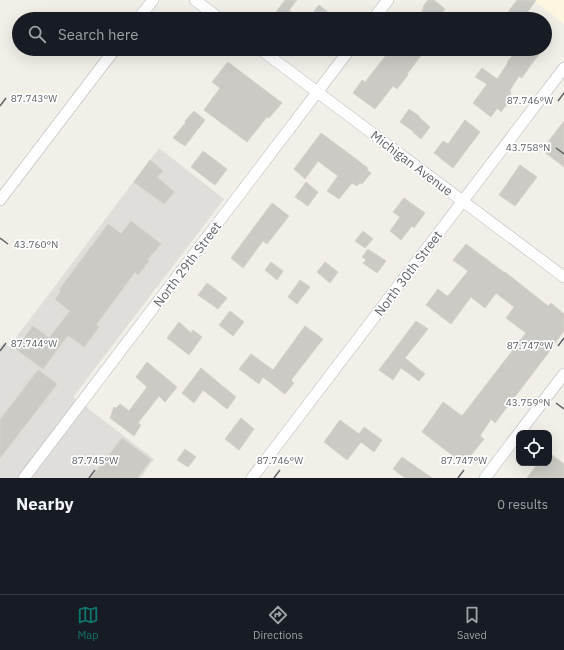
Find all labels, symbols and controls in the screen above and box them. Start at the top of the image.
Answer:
search box [12,12,552,56]
icon: search [26,23,48,45]
text: Search here [58,25,138,44]
text: 87.743°W [11,92,57,105]
text: 87.746°W [507,94,553,107]
street label: Michigan Avenue [367,127,456,200]
text: 43.758°N [506,141,550,154]
street label: North 29th Street [150,218,225,310]
street label: North 30th Street [371,227,446,319]
text: 43.760°N [14,238,58,251]
text: 87.744°W [11,337,57,350]
text: 87.747°W [507,339,553,352]
text: 43.759°N [506,396,550,409]
map controls [516,430,552,466]
button: locate [516,430,552,466]
text: 87.745°W [72,454,118,467]
text: 87.746°W [257,454,303,467]
text: 87.747°W [441,454,487,467]
text: Nearby [16,493,74,515]
text: 0 results [497,496,548,513]
tab: Map [77,604,99,642]
tab: Directions [253,604,303,642]
tab: Saved [457,604,487,642]

